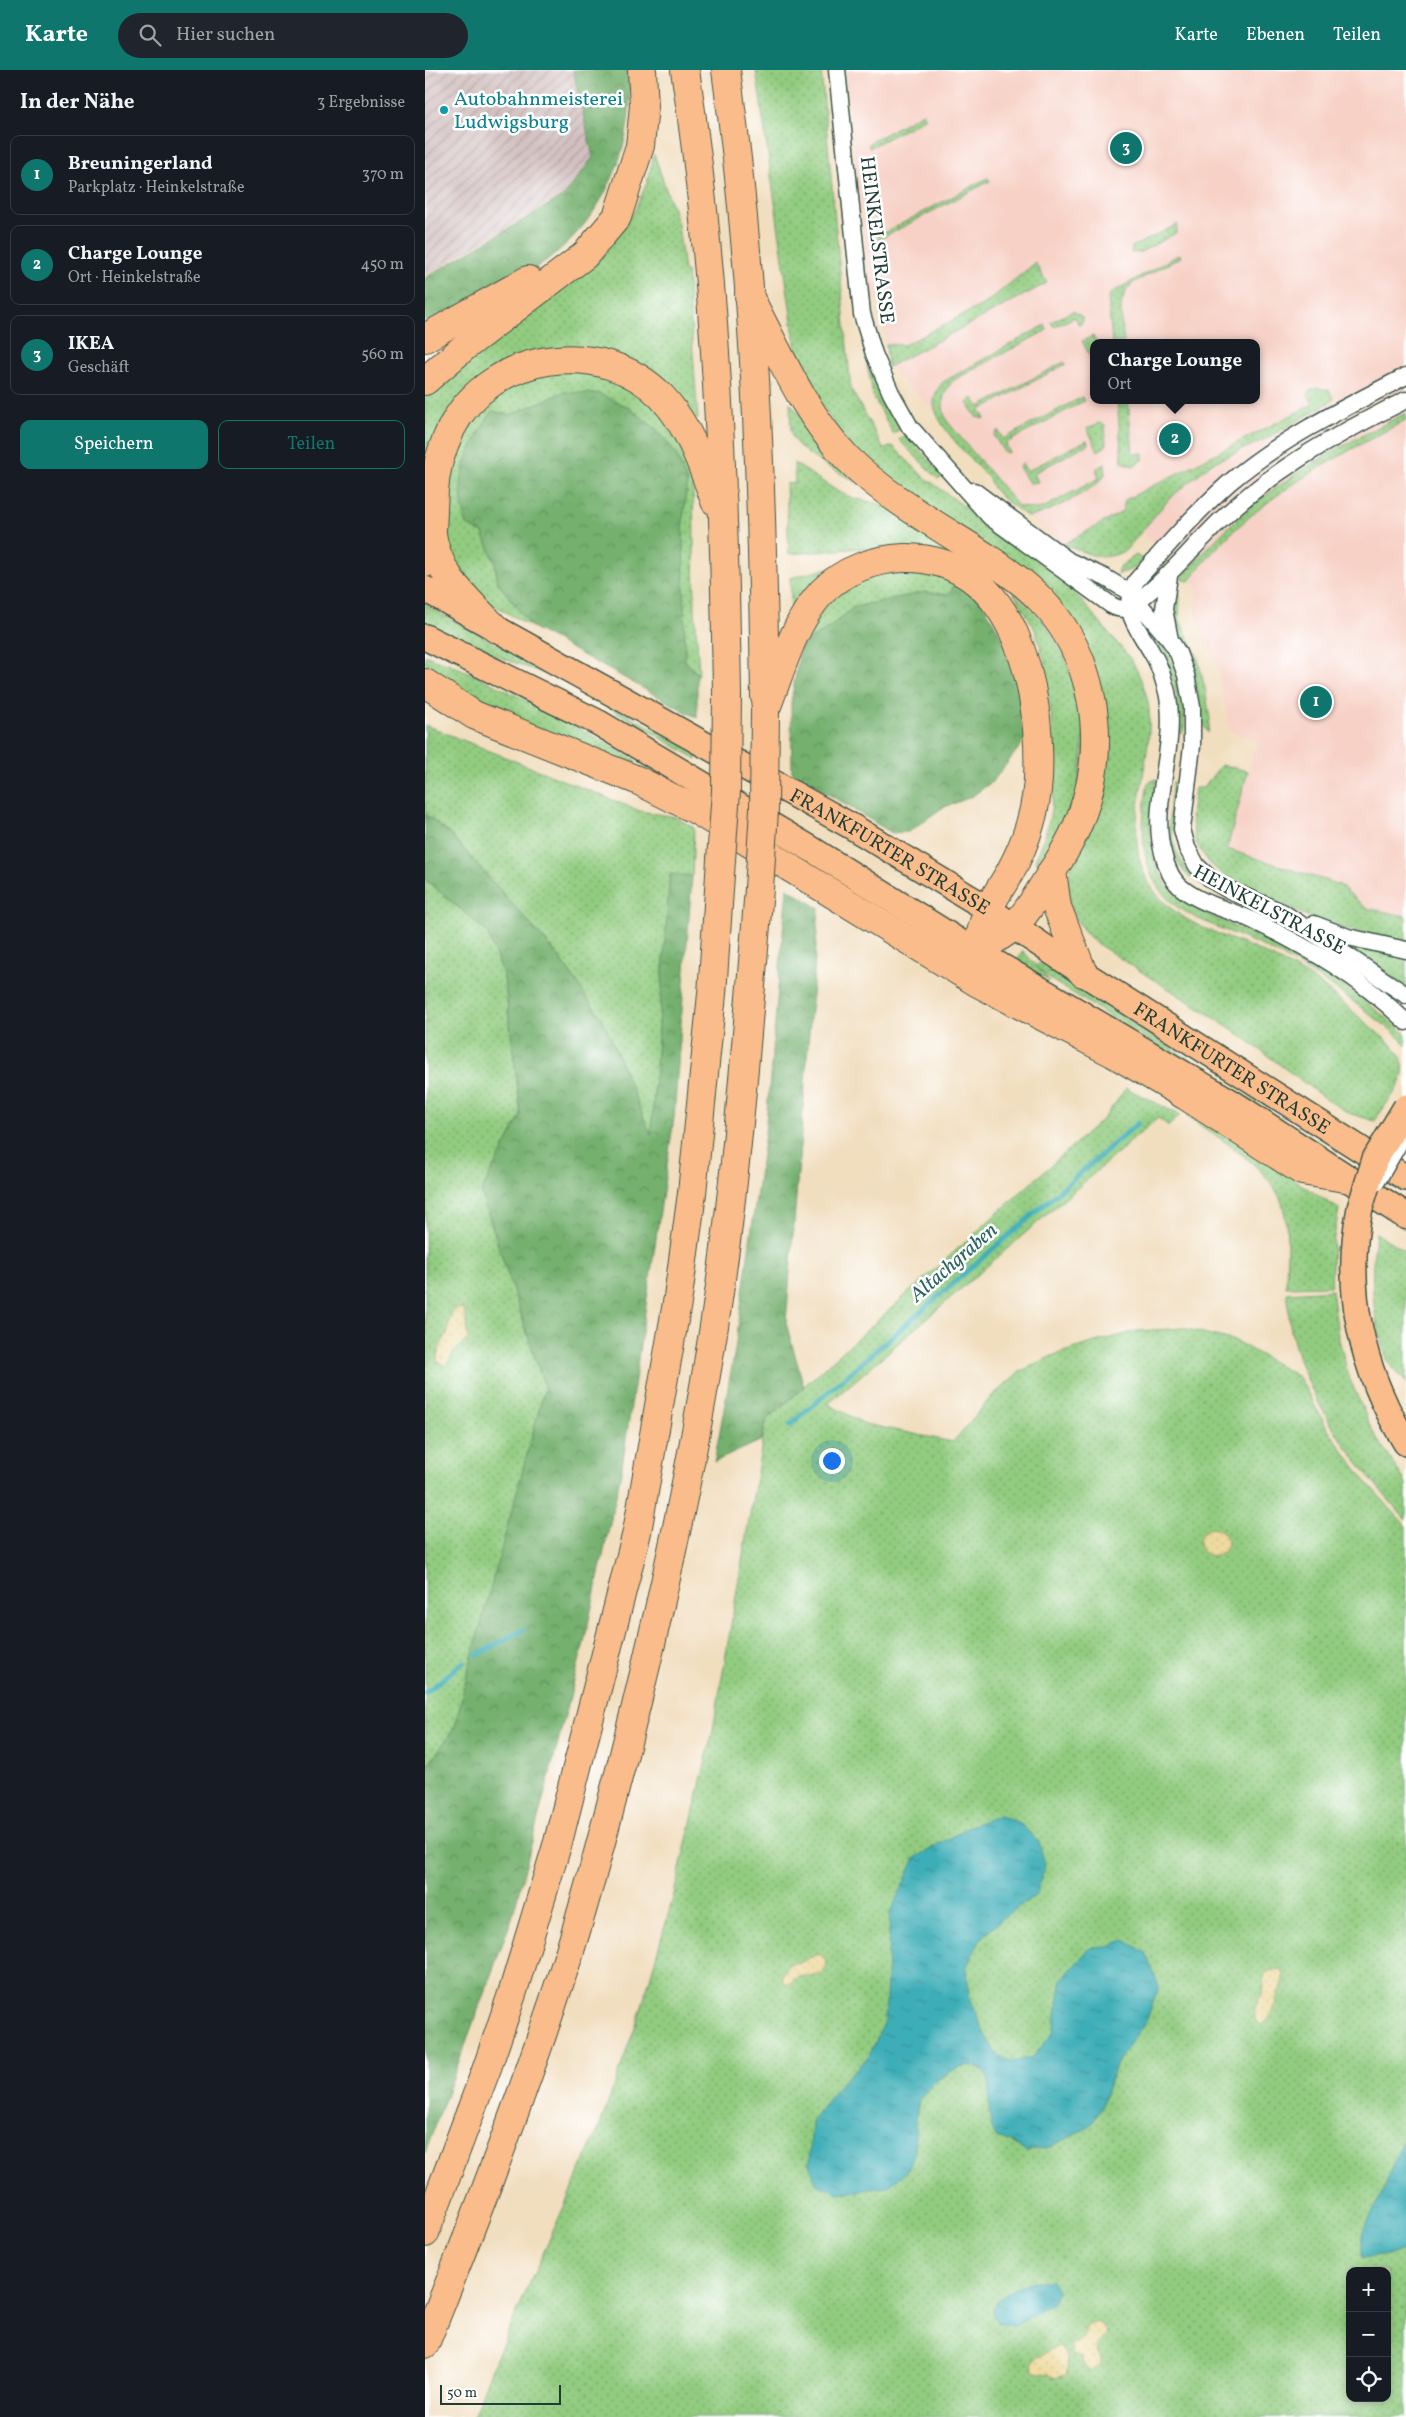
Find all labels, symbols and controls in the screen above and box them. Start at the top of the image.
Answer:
search box [118,13,468,58]
text: Karte [25,18,88,52]
icon: search [136,21,164,49]
text: Hier suchen [176,22,275,48]
text: Karte [1174,23,1218,48]
text: Ebenen [1246,23,1305,48]
text: Teilen [1333,23,1381,48]
place label: Autobahnmeisterei Ludwigsburg [454,86,623,137]
text: In der Nähe [20,88,135,117]
text: 3 Ergebnisse [317,92,405,114]
marker: Autobahnmeisterei Ludwigsburg [438,104,450,116]
pin: 3 [1110,129,1142,167]
text: Breuningerland [68,151,213,177]
street label: HEINKELSTRASSE [852,155,900,326]
text: 1 [34,164,40,186]
text: 370 m [362,164,404,186]
text: Parkplatz · Heinkelstraße [68,177,245,199]
text: Charge Lounge [68,241,203,267]
text: 2 [33,254,41,276]
text: 450 m [361,254,404,276]
text: Ort · Heinkelstraße [68,267,201,289]
text: IKEA [68,331,114,357]
popup [1090,339,1260,404]
text: 3 [33,344,41,366]
text: 560 m [361,344,404,366]
text: Charge Lounge [1108,348,1242,374]
text: Geschäft [68,357,129,379]
text: Ort [1108,374,1132,396]
button: Speichern [20,420,208,469]
button: Teilen [218,420,405,469]
pin: 2 [1159,420,1191,458]
pin: 1 [1300,683,1332,721]
street label: FRANKFURTER STRASSE [784,783,995,923]
street label: HEINKELSTRASSE [1188,859,1350,963]
street label: FRANKFURTER STRASSE [1127,996,1335,1143]
water label: Altachgraben [903,1217,1004,1310]
your location [819,1448,845,1474]
map controls [1346,2267,1391,2402]
button: + [1346,2267,1391,2312]
button: − [1346,2312,1391,2357]
button: locate [1346,2357,1391,2402]
scale bar [440,2382,561,2405]
text: 50 m [447,2384,477,2403]

